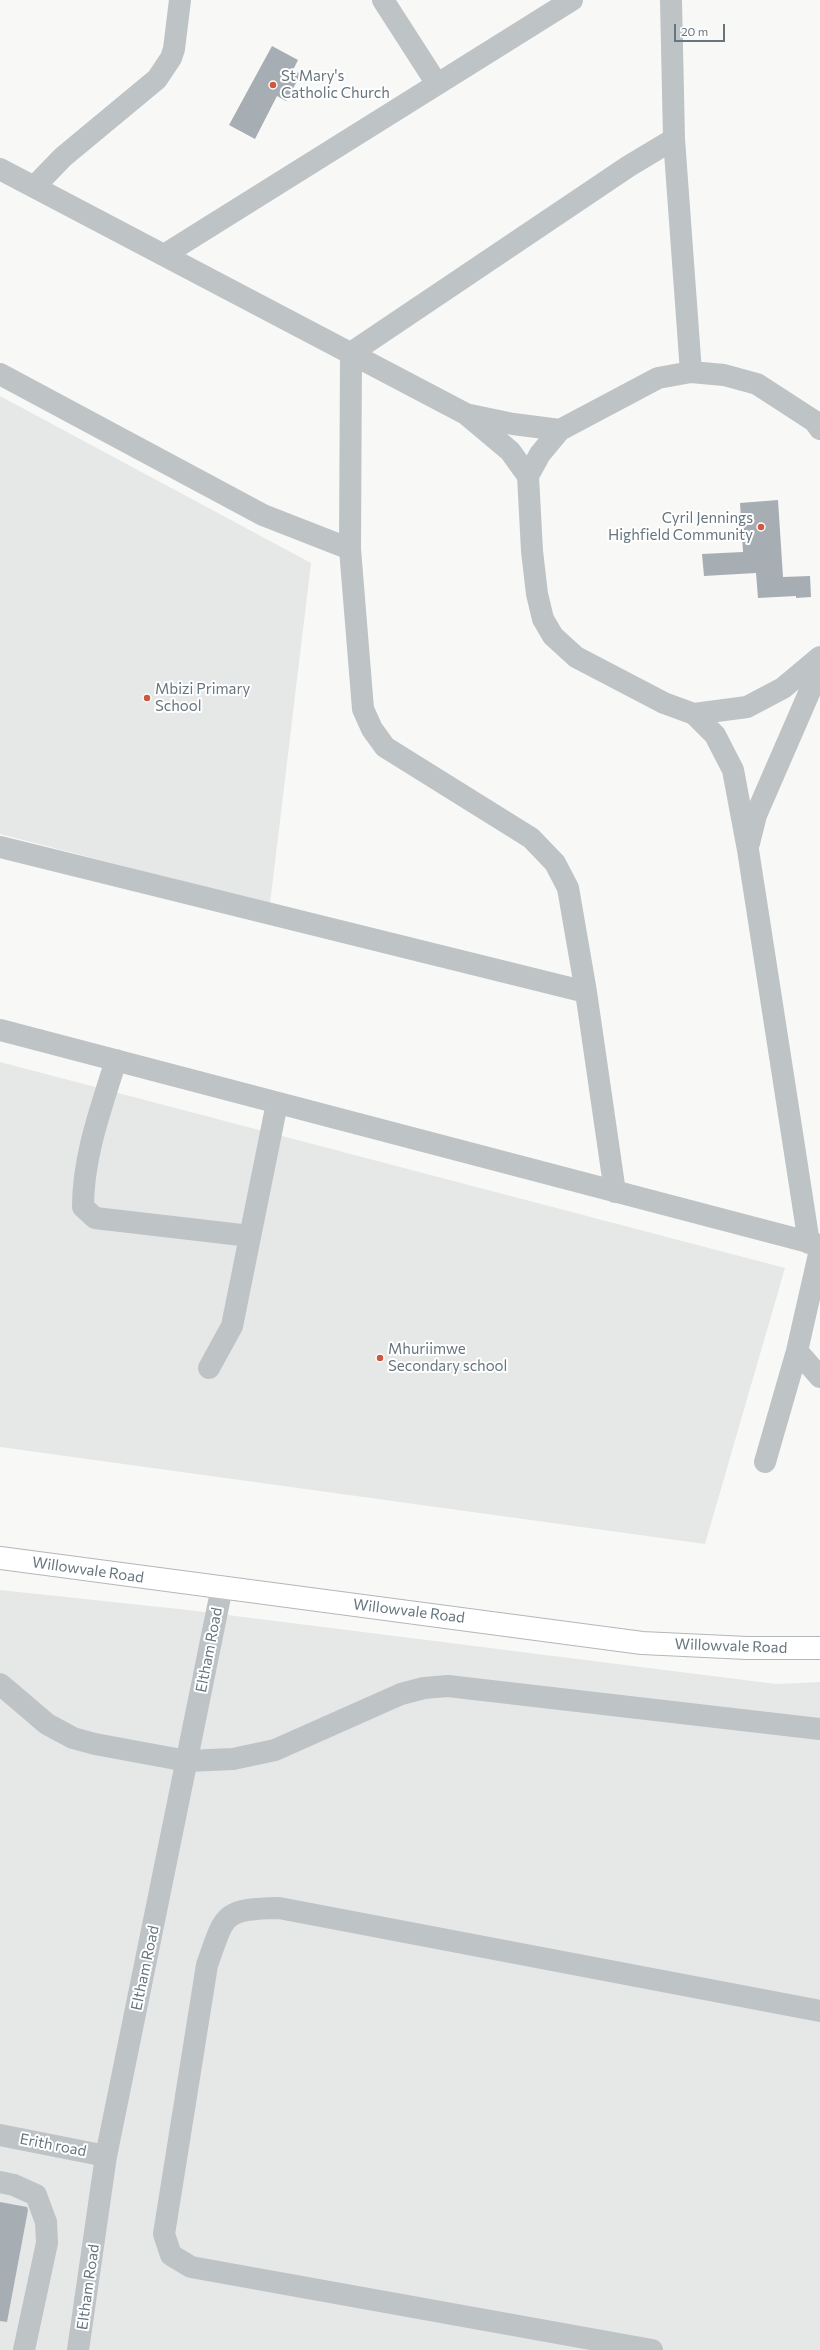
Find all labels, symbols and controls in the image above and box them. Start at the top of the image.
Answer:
scale bar [676,16,727,42]
text: 20 m [681,24,708,38]
place label: St Mary's Catholic Church [281,67,390,102]
marker: St Mary's Catholic Church [268,80,278,90]
place label: Cyril Jennings Highfield Community [608,509,753,544]
marker: Cyril Jennings Highfield Community [756,522,766,532]
place label: Mbizi Primary School [155,680,250,715]
marker: Mbizi Primary School [142,693,152,703]
place label: Mhuriimwe Secondary school [388,1340,507,1375]
marker: Mhuriimwe Secondary school [375,1353,385,1363]
street label: Willowvale Road [31,1553,145,1587]
street label: Willowvale Road [352,1595,466,1627]
street label: Eltham Road [192,1606,226,1694]
street label: Willowvale Road [674,1635,788,1657]
street label: Eltham Road [127,1924,163,2012]
street label: Erith road [18,2130,88,2160]
street label: Eltham Road [73,2243,103,2331]

